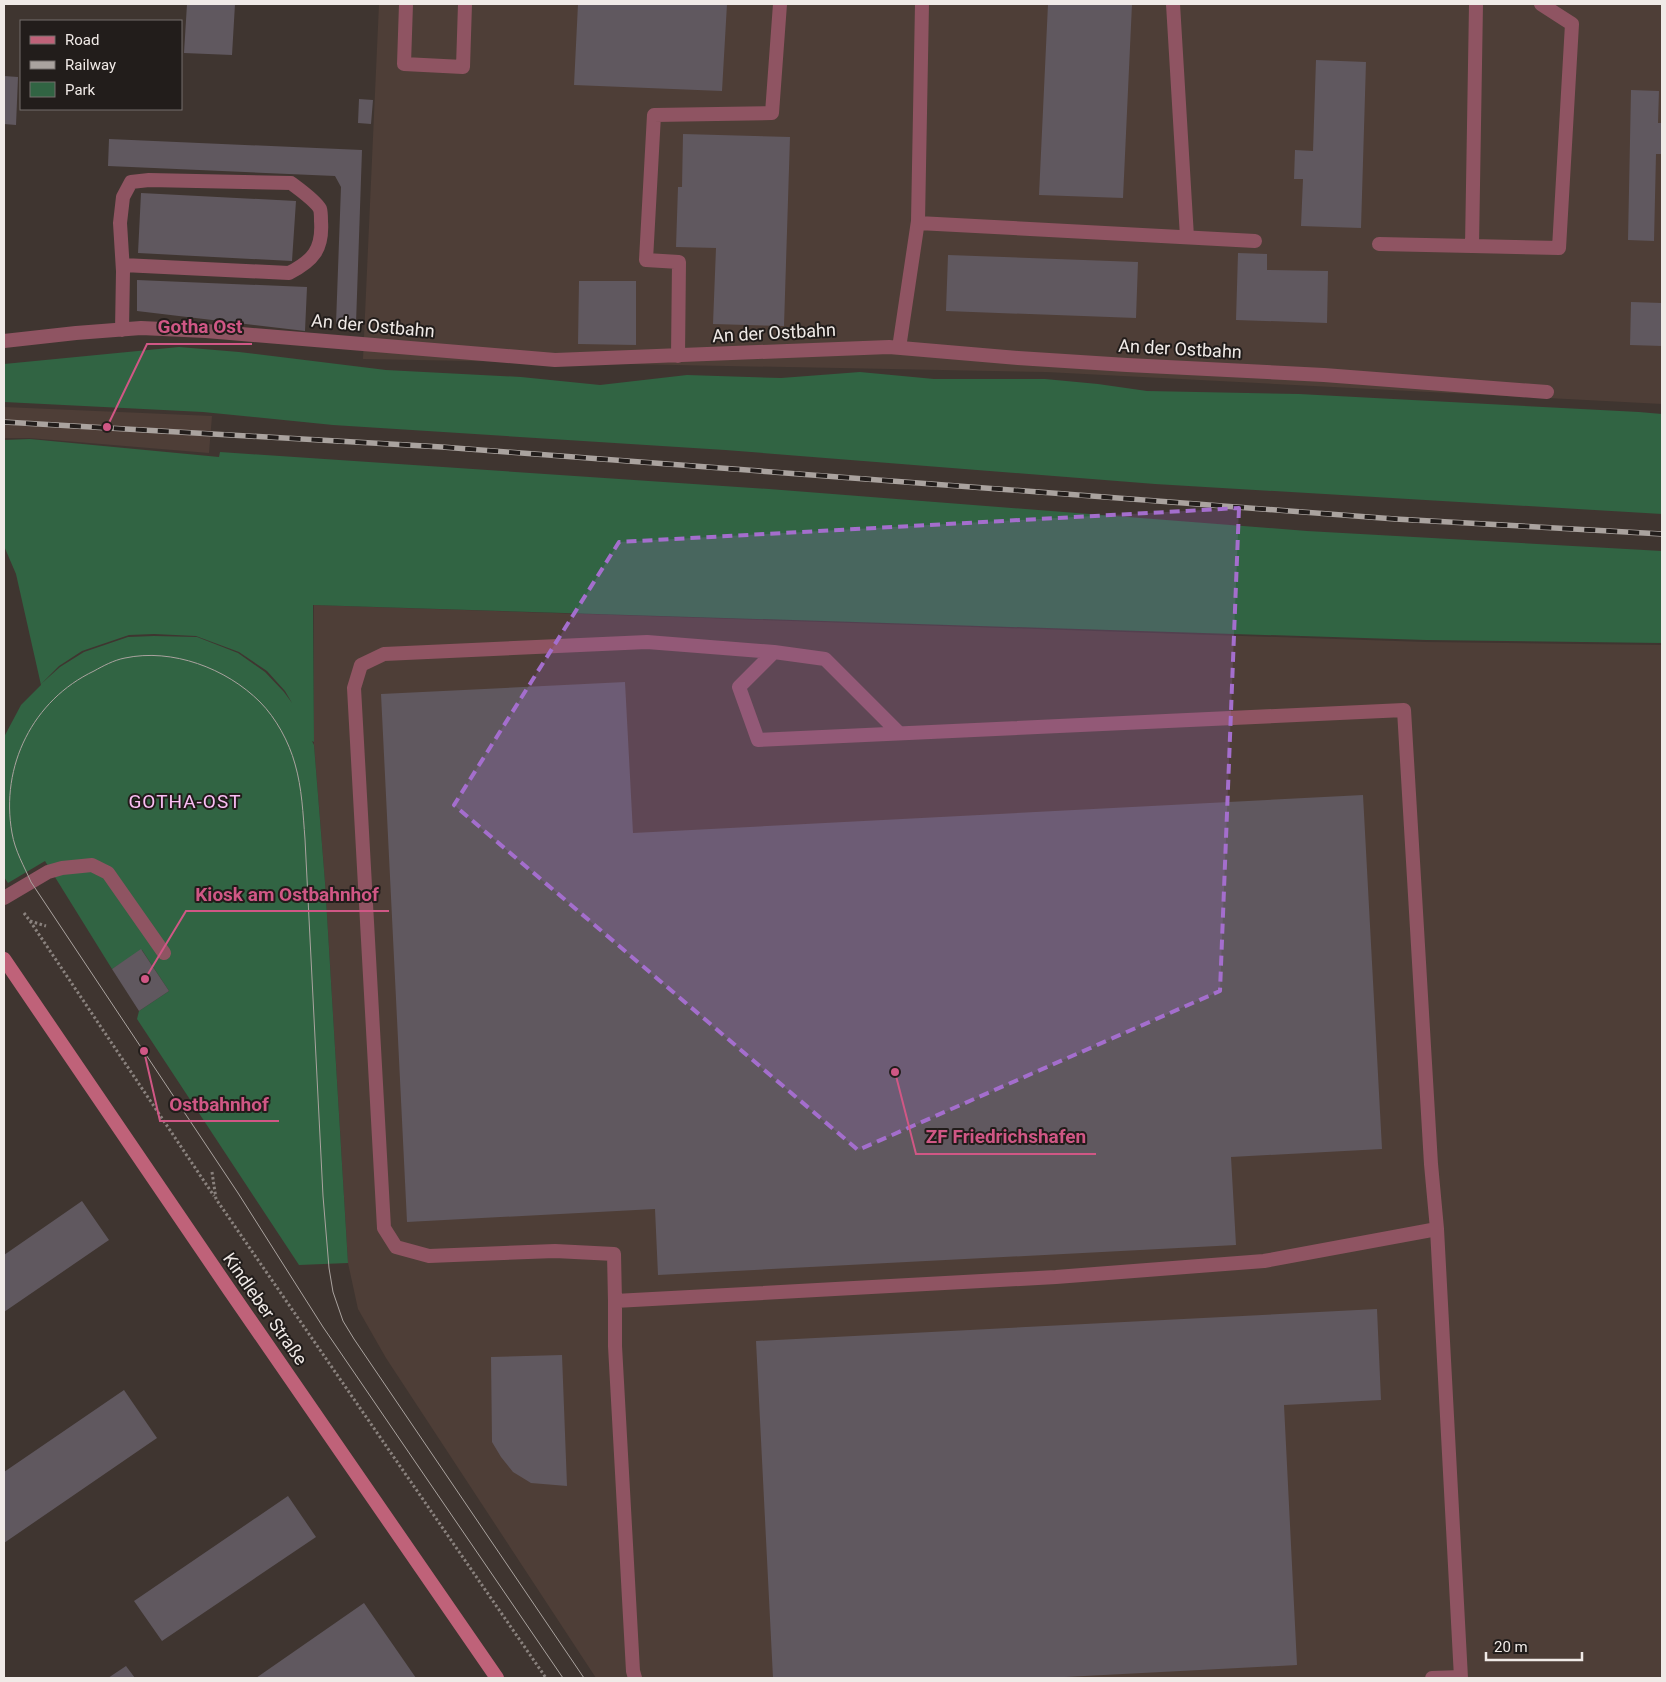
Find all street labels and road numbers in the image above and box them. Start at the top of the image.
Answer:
street label: An der Ostbahn [310,310,436,341]
street label: An der Ostbahn [712,319,836,346]
street label: An der Ostbahn [1118,335,1242,362]
street label: Kindleber Straße [219,1249,312,1369]

